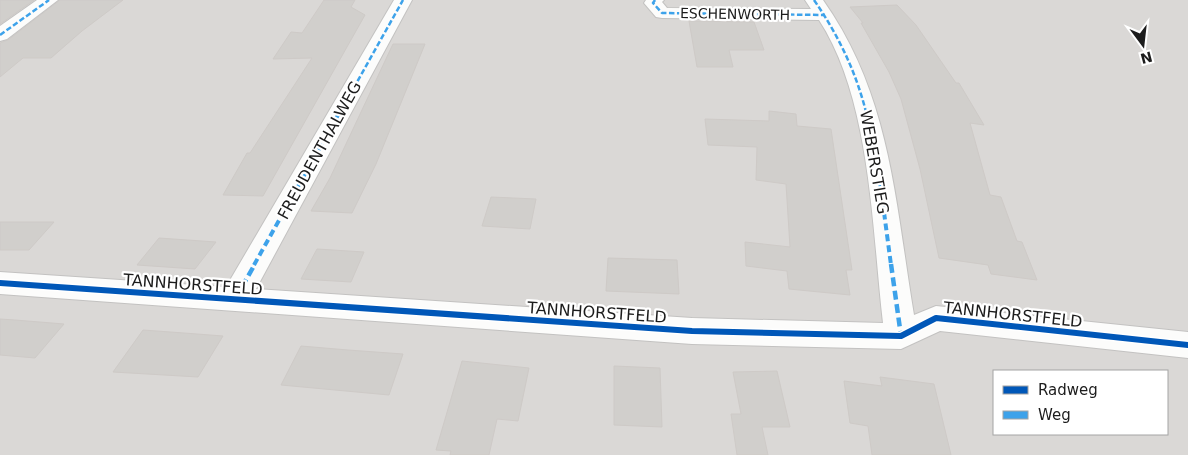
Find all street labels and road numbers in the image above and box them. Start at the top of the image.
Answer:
street label: ESCHENWORTH [680,5,790,23]
street label: FREUDENTHALWEG [274,78,365,223]
street label: WEBERSTIEG [856,109,893,216]
street label: TANNHORSTFELD [122,270,263,299]
street label: TANNHORSTFELD [526,298,667,327]
street label: TANNHORSTFELD [942,298,1083,331]

